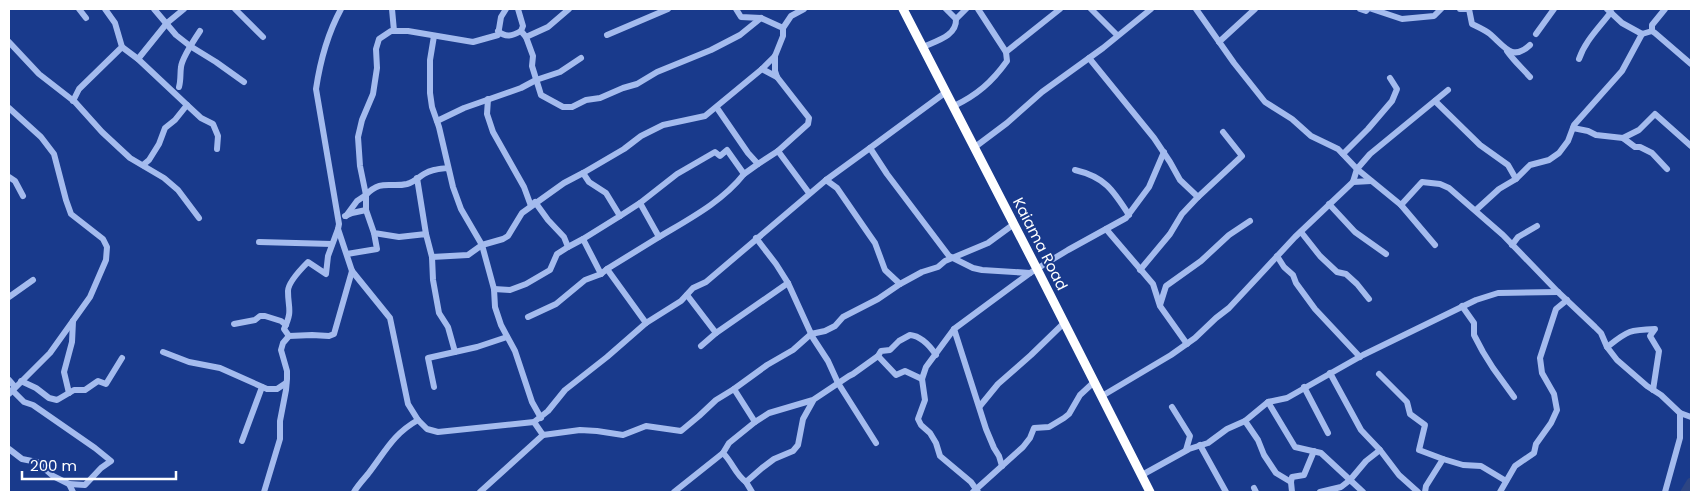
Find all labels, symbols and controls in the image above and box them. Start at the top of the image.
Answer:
street label: Kaiama Road [1008,194,1073,294]
scale bar [22,448,176,480]
text: 200 m [30,455,77,476]

